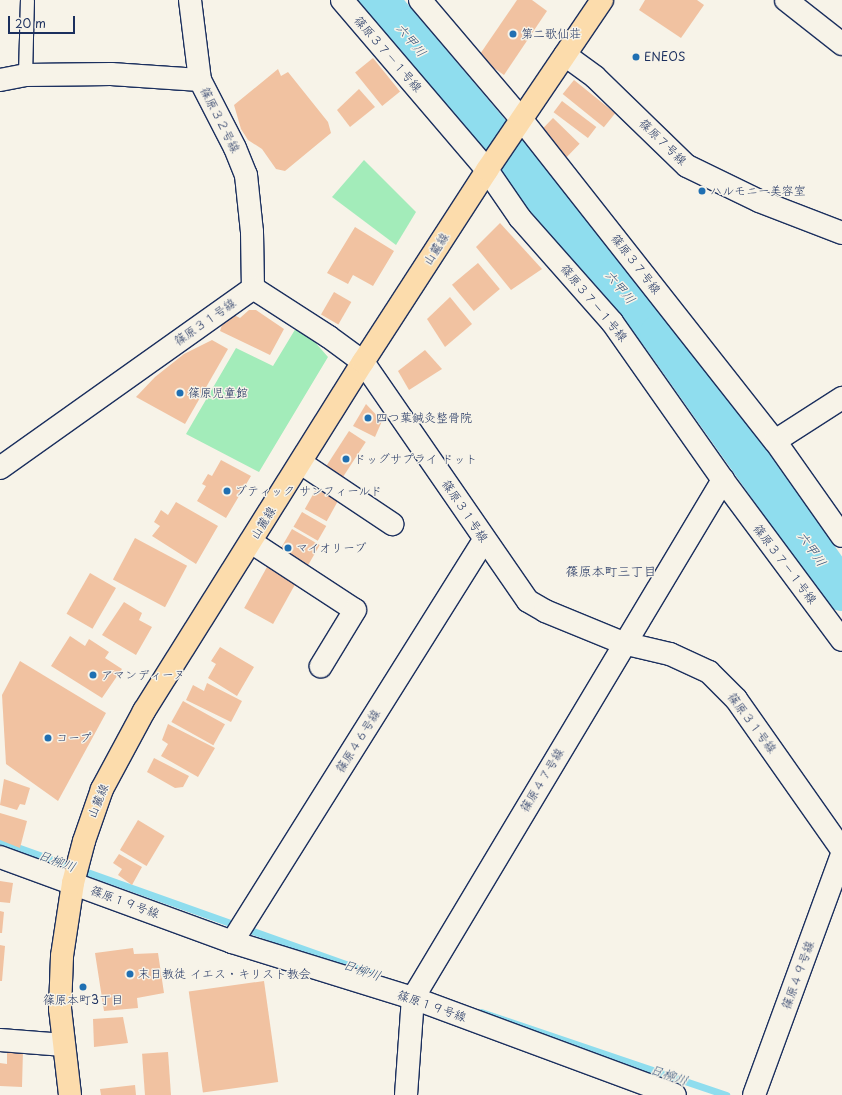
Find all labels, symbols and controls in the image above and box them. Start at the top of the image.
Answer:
scale bar [10,8,77,34]
street label: 篠原３７－１号線 [351,13,425,95]
text: 20 m [15,14,46,32]
water label: 六甲川 [392,20,430,60]
place label: 第二歌仙荘 [521,27,581,41]
marker: 第二歌仙荘 [508,29,518,39]
place label: ENEOS [644,50,685,64]
marker: ENEOS [631,52,641,62]
street label: 篠原３２号線 [197,85,243,155]
street label: 篠原７号線 [636,116,690,168]
place label: ハルモニー美容室 [710,184,806,198]
marker: ハルモニー美容室 [697,186,707,196]
street label: 山麓線 [420,230,452,268]
street label: 篠原３７号線 [608,231,664,297]
street label: 篠原３７－１号線 [558,262,630,344]
water label: 六甲川 [601,267,639,307]
street label: 篠原３１号線 [171,295,239,349]
place label: 篠原児童館 [188,386,248,400]
marker: 篠原児童館 [175,388,185,398]
place label: 四つ葉鍼灸整骨院 [376,411,472,425]
marker: 四つ葉鍼灸整骨院 [363,413,373,423]
place label: ドッグサプライ ドット [354,452,478,466]
marker: ドッグサプライ ドット [341,454,351,464]
street label: 篠原３１号線 [439,477,491,545]
place label: ブティック サンフィールド [235,484,383,498]
marker: ブティック サンフィールド [222,486,232,496]
street label: 山麓線 [247,504,279,542]
street label: 篠原３７－１号線 [750,521,820,607]
water label: 六甲川 [794,529,830,569]
place label: マイオリーブ [296,541,368,555]
marker: マイオリーブ [283,543,293,553]
district label: 篠原本町三丁目 [566,563,656,579]
place label: アマンディーヌ [101,668,185,682]
marker: アマンディーヌ [88,670,98,680]
street label: 篠原３１号線 [725,690,779,756]
street label: 篠原４６号線 [333,707,383,775]
place label: コープ [56,731,92,745]
marker: コープ [43,733,53,743]
street label: 篠原４７号線 [517,745,567,815]
street label: 山麓線 [85,782,111,820]
water label: 日柳川 [36,847,78,875]
street label: 篠原１９号線 [89,883,161,921]
street label: 篠原４９号線 [779,939,817,1011]
water label: 日柳川 [341,956,383,984]
place label: 末日教徒 イエス・キリスト教会 [138,967,310,981]
marker: 末日教徒 イエス・キリスト教会 [125,969,135,979]
marker: 篠原本町3丁目 [78,982,88,992]
street label: 篠原１９号線 [396,987,468,1025]
place label: 篠原本町3丁目 [43,993,123,1007]
water label: 日柳川 [648,1061,690,1089]

